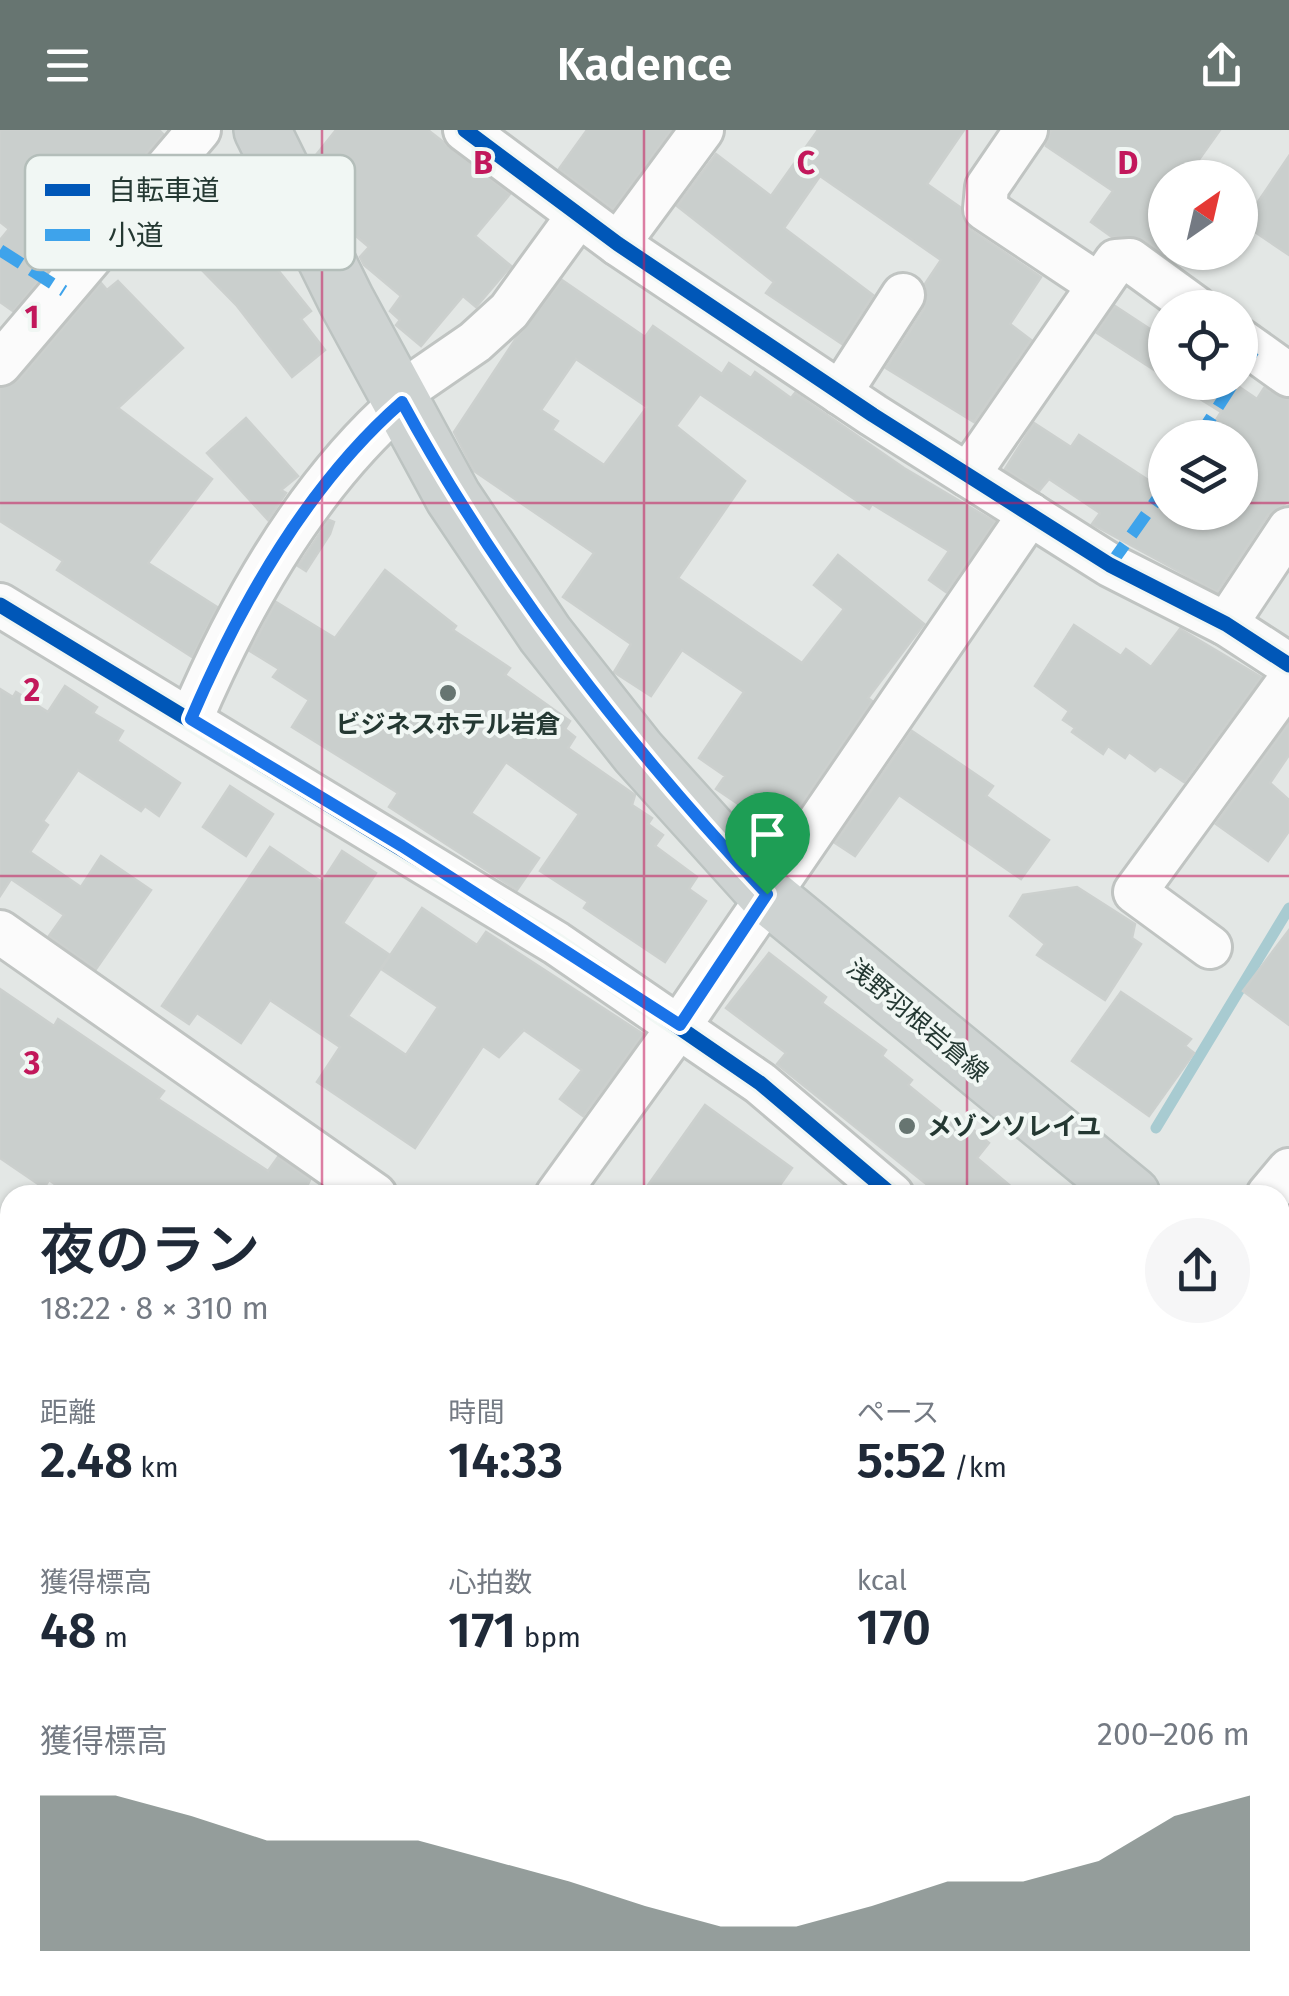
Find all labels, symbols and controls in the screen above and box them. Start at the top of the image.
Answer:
icon: menu [40,38,95,93]
text: Kadence [557,38,732,92]
icon: share [1194,38,1249,93]
text: B [473,144,493,182]
text: C [797,144,816,182]
text: D [1118,144,1138,182]
legend [25,155,355,270]
north arrow [1148,160,1258,270]
map controls [1148,160,1258,530]
text: 自転車道 [108,174,220,207]
text: 小道 [108,219,164,252]
button: locate [1148,290,1258,400]
text: 1 [25,298,39,336]
button: layers [1148,420,1258,530]
text: 2 [24,671,40,709]
marker: ビジネスホテル岩倉 [437,682,459,704]
place label: ビジネスホテル岩倉 [335,710,561,740]
pin [725,792,810,895]
icon: arrive [740,807,795,862]
street label: 浅野羽根岩倉線 [841,953,994,1089]
text: 3 [23,1044,40,1082]
place label: メゾンソレイユ [927,1112,1102,1142]
marker: メゾンソレイユ [896,1115,918,1137]
text: 夜のラン [40,1218,260,1284]
button: share [1145,1218,1250,1323]
text: 18:22 · 8 × 310 m [40,1289,269,1327]
text: 距離 [40,1396,96,1429]
text: 時間 [448,1396,504,1429]
text: ペース [857,1396,939,1429]
text: 2.48 [40,1430,133,1490]
text: 14:33 [448,1430,563,1490]
text: 5:52 [857,1430,947,1490]
text: km [133,1451,179,1484]
text: /km [947,1451,1007,1484]
text: kcal [857,1564,907,1597]
text: 獲得標高 [40,1566,152,1599]
text: 心拍数 [448,1566,532,1599]
text: 170 [857,1597,931,1657]
text: 48 [40,1600,97,1660]
text: 171 [448,1600,516,1660]
text: m [97,1621,128,1654]
text: bpm [516,1621,581,1654]
text: 200–206 m [1097,1715,1250,1753]
text: 獲得標高 [40,1722,168,1760]

